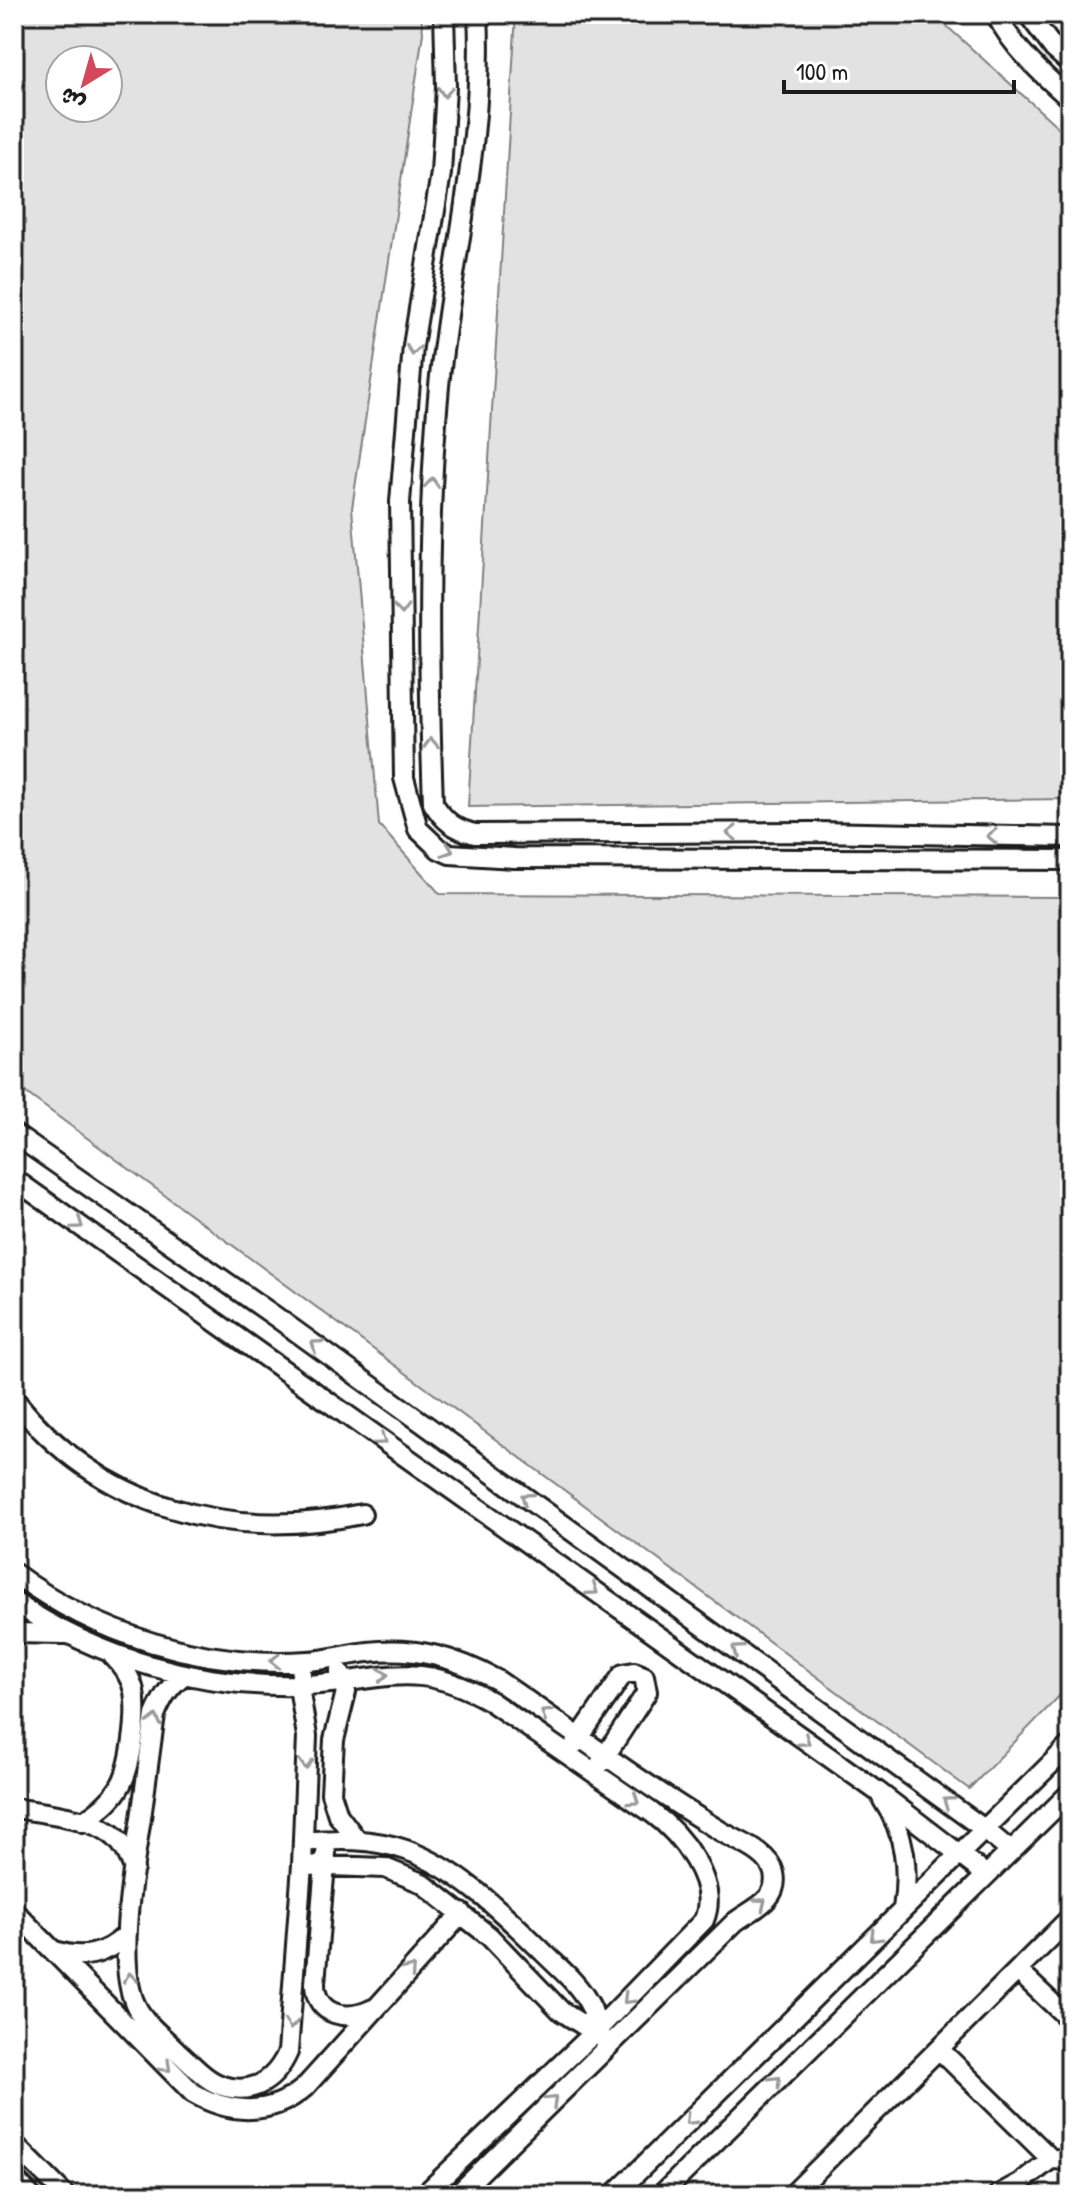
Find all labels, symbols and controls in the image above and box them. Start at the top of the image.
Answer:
north arrow [44,44,124,124]
scale bar [784,44,1014,94]
text: 100 m [796,55,848,87]
text: ش [53,81,91,119]
one-way arrow [437,86,454,99]
one-way arrow [405,343,422,356]
one-way arrow [423,476,440,489]
one-way arrow [393,603,410,616]
one-way arrow [422,736,439,749]
one-way arrow [725,824,738,841]
one-way arrow [985,827,998,845]
one-way arrow [441,841,454,857]
one-way arrow [69,1214,83,1229]
one-way arrow [310,1340,324,1355]
one-way arrow [372,1430,386,1444]
one-way arrow [521,1493,535,1507]
one-way arrow [584,1580,598,1595]
one-way arrow [731,1645,746,1660]
one-way arrow [268,1652,281,1670]
one-way arrow [377,1667,390,1684]
one-way arrow [541,1709,555,1724]
one-way arrow [146,1713,163,1727]
one-way arrow [796,1731,810,1745]
one-way arrow [297,1758,314,1771]
one-way arrow [625,1791,640,1806]
one-way arrow [942,1798,956,1812]
one-way arrow [751,1898,766,1913]
one-way arrow [870,1928,884,1942]
one-way arrow [401,1965,416,1979]
one-way arrow [122,1971,139,1984]
one-way arrow [623,1990,637,2004]
one-way arrow [282,2018,299,2031]
one-way arrow [157,2058,171,2072]
one-way arrow [767,2076,781,2090]
one-way arrow [543,2096,557,2110]
one-way arrow [685,2111,699,2125]

